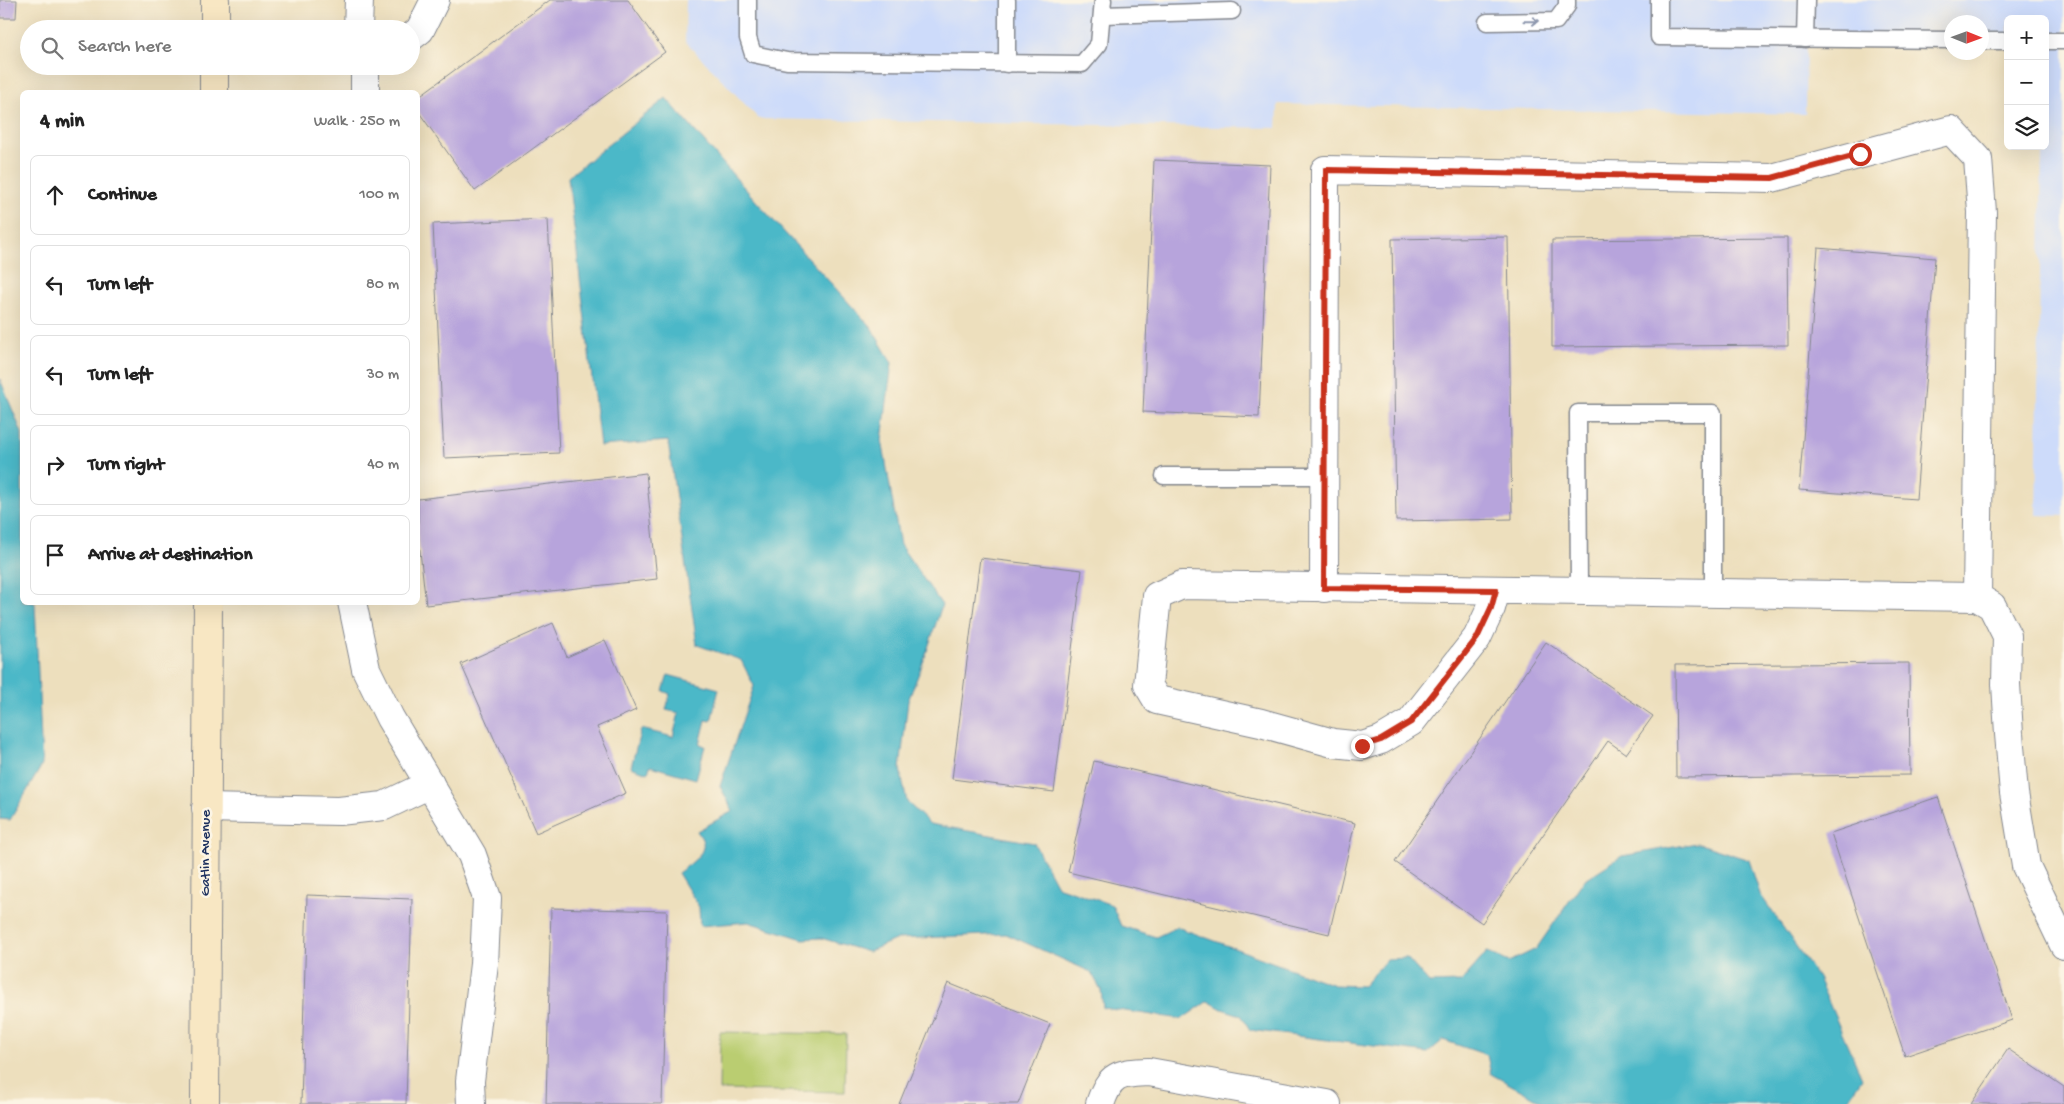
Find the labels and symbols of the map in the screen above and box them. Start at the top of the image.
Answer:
north arrow [1944,15,1989,60]
one-way arrow [1523,17,1539,26]
route start [1849,143,1872,166]
route end [1351,735,1374,758]
street label: Gatlin Avenue [197,810,215,896]

